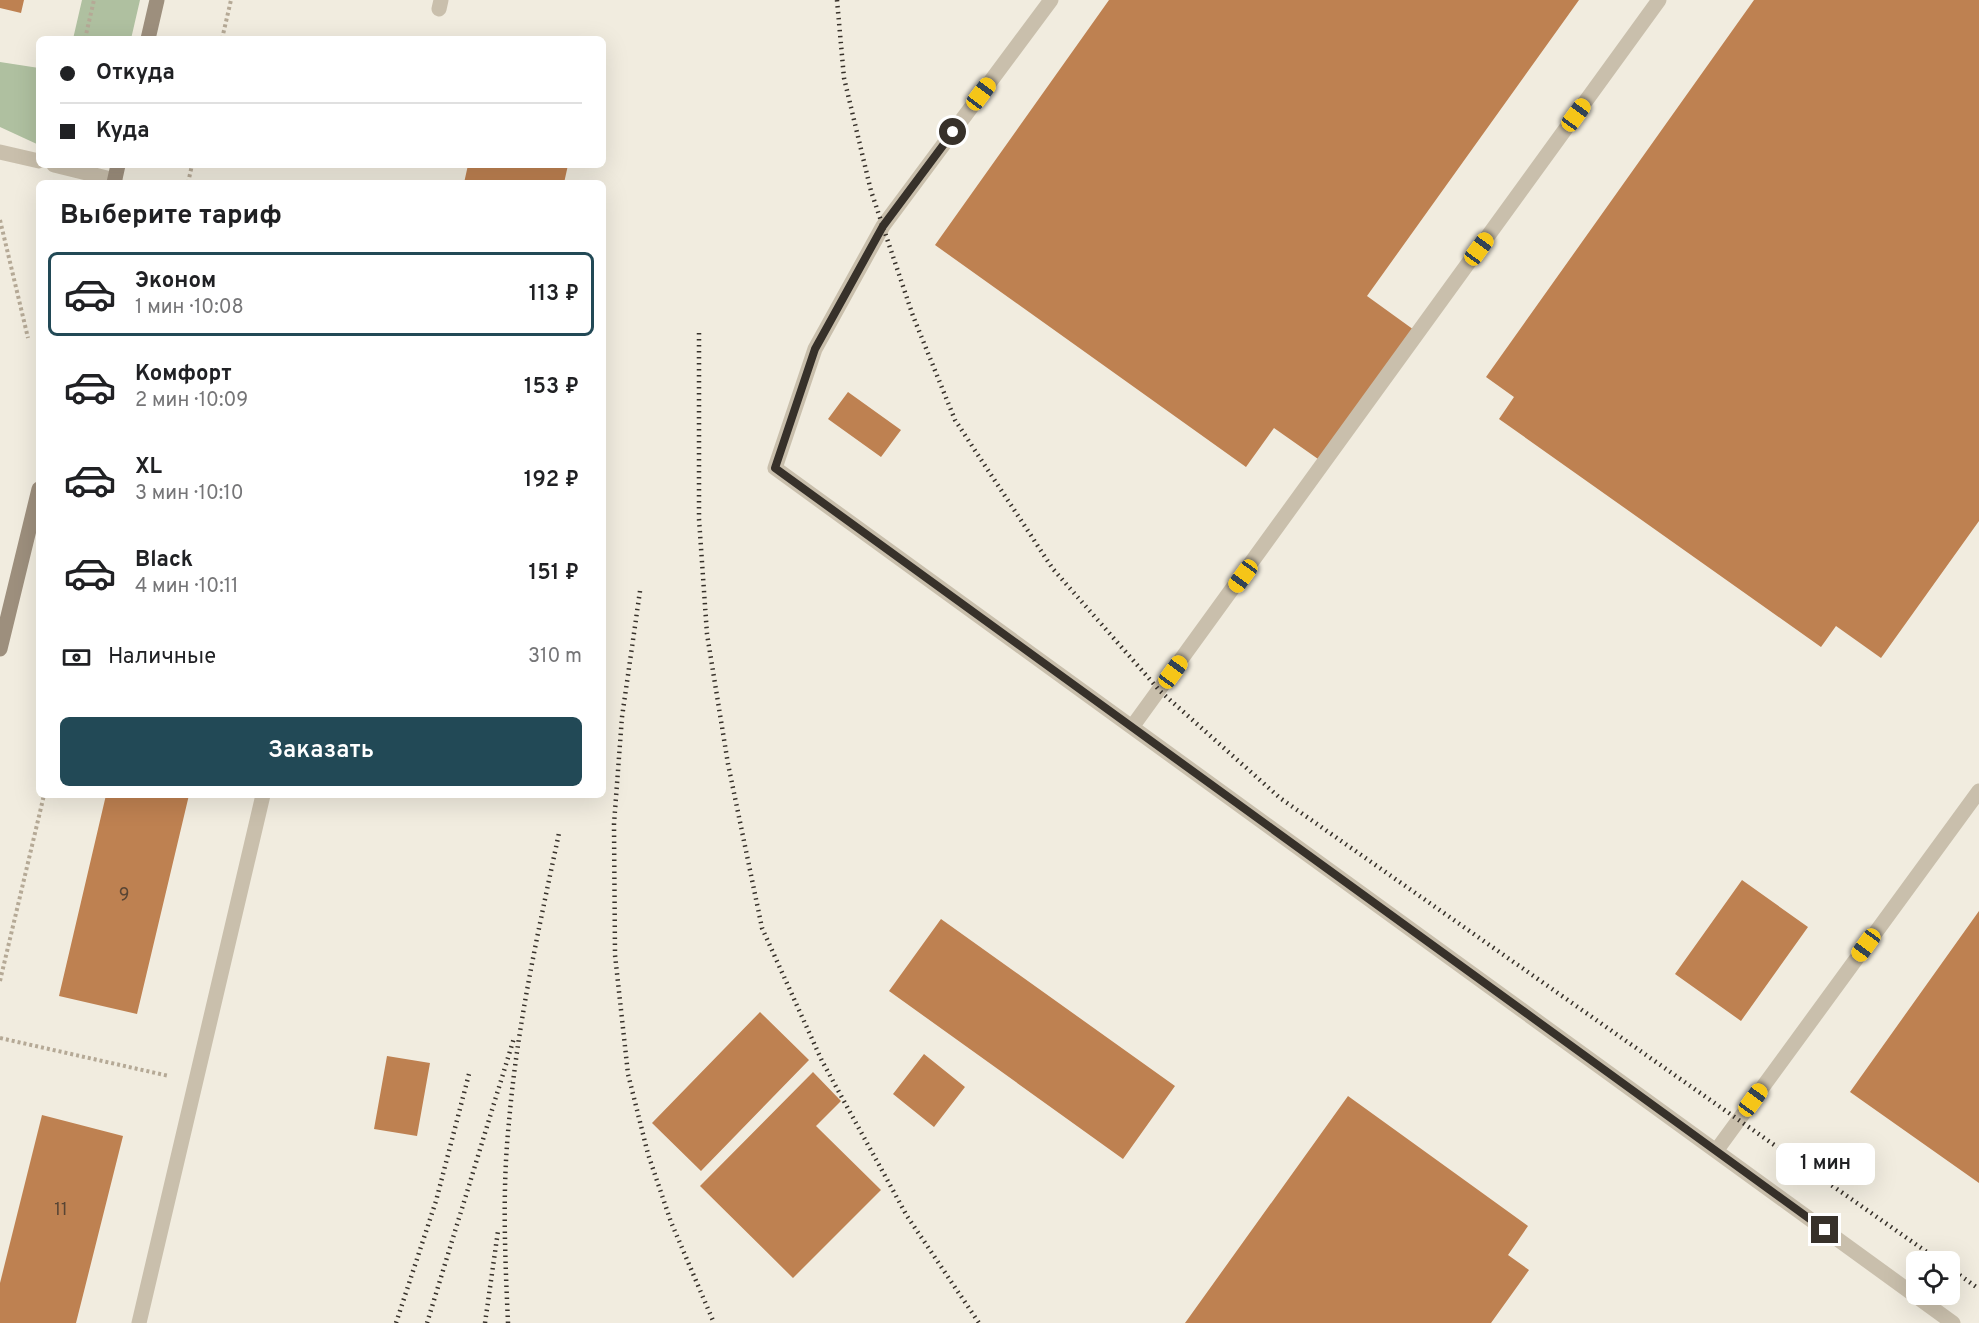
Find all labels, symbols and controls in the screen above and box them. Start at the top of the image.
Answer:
text: Откуда [96,60,175,87]
car [963,74,999,114]
car [1558,95,1594,135]
text: Куда [96,118,150,145]
route start [939,118,966,145]
text: Выберите тариф [60,199,282,233]
car [1461,229,1497,269]
icon: car [63,267,117,321]
text: Эконом [135,268,216,295]
text: 113 ₽ [529,281,579,308]
text: 1 мин · 10:08 [135,295,244,321]
icon: car [63,360,117,414]
text: Комфорт [135,361,232,388]
text: 153 ₽ [524,374,579,401]
text: 2 мин · 10:09 [135,388,248,414]
icon: car [63,453,117,507]
text: XL [135,454,162,481]
text: 192 ₽ [524,467,579,494]
text: 3 мин · 10:10 [135,481,244,507]
icon: car [63,546,117,600]
text: Black [135,547,193,574]
car [1225,556,1261,596]
text: 151 ₽ [529,560,579,587]
text: 4 мин · 10:11 [135,574,239,600]
icon: cash [60,641,93,674]
text: Наличные [108,644,216,671]
text: 310 m [528,644,582,670]
car [1155,652,1191,692]
button: Заказать [60,717,582,786]
house number: 9 [119,884,129,907]
car [1848,925,1884,965]
car [1735,1080,1771,1120]
callout: 1 мин [1776,1143,1874,1185]
text: 1 мин [1800,1151,1851,1177]
house number: 11 [54,1199,68,1222]
route end [1811,1216,1838,1243]
map controls [1906,1251,1960,1305]
button: locate [1906,1251,1960,1305]

